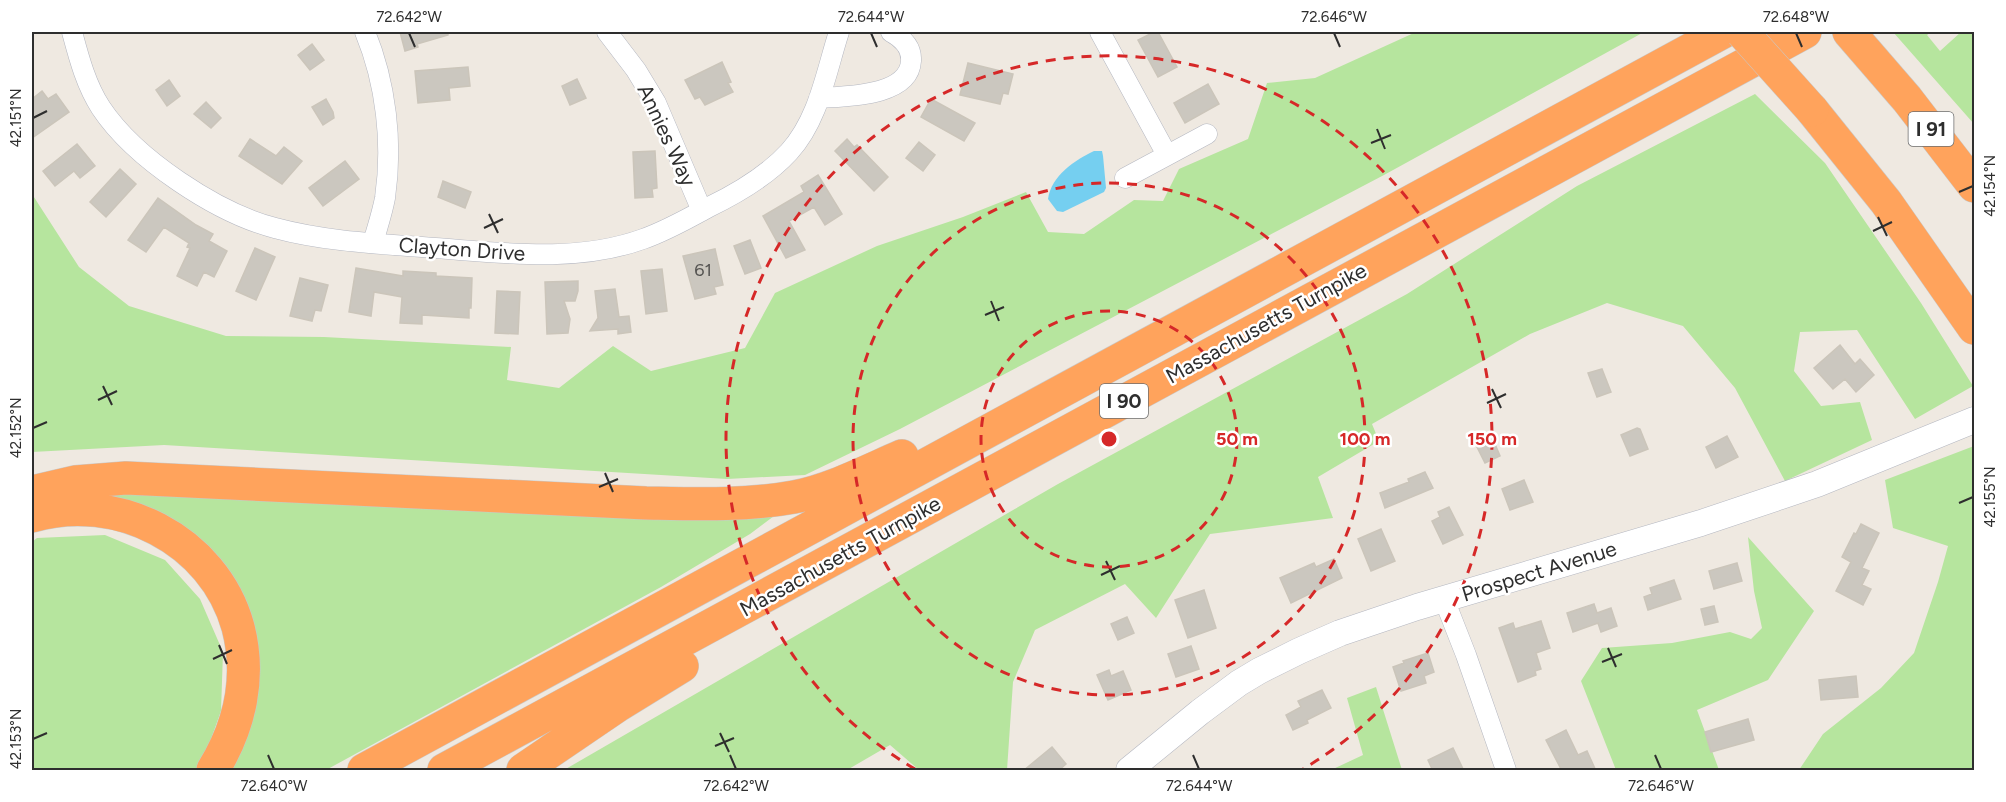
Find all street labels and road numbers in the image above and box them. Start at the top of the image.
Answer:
street label: Annies Way [632,80,702,190]
road number: I 91 [1908,112,1954,146]
street label: Clayton Drive [398,232,526,266]
street label: Massachusetts Turnpike [1161,257,1371,389]
road number: I 90 [1100,384,1148,418]
street label: Massachusetts Turnpike [735,490,945,622]
street label: Prospect Avenue [1459,536,1619,606]

